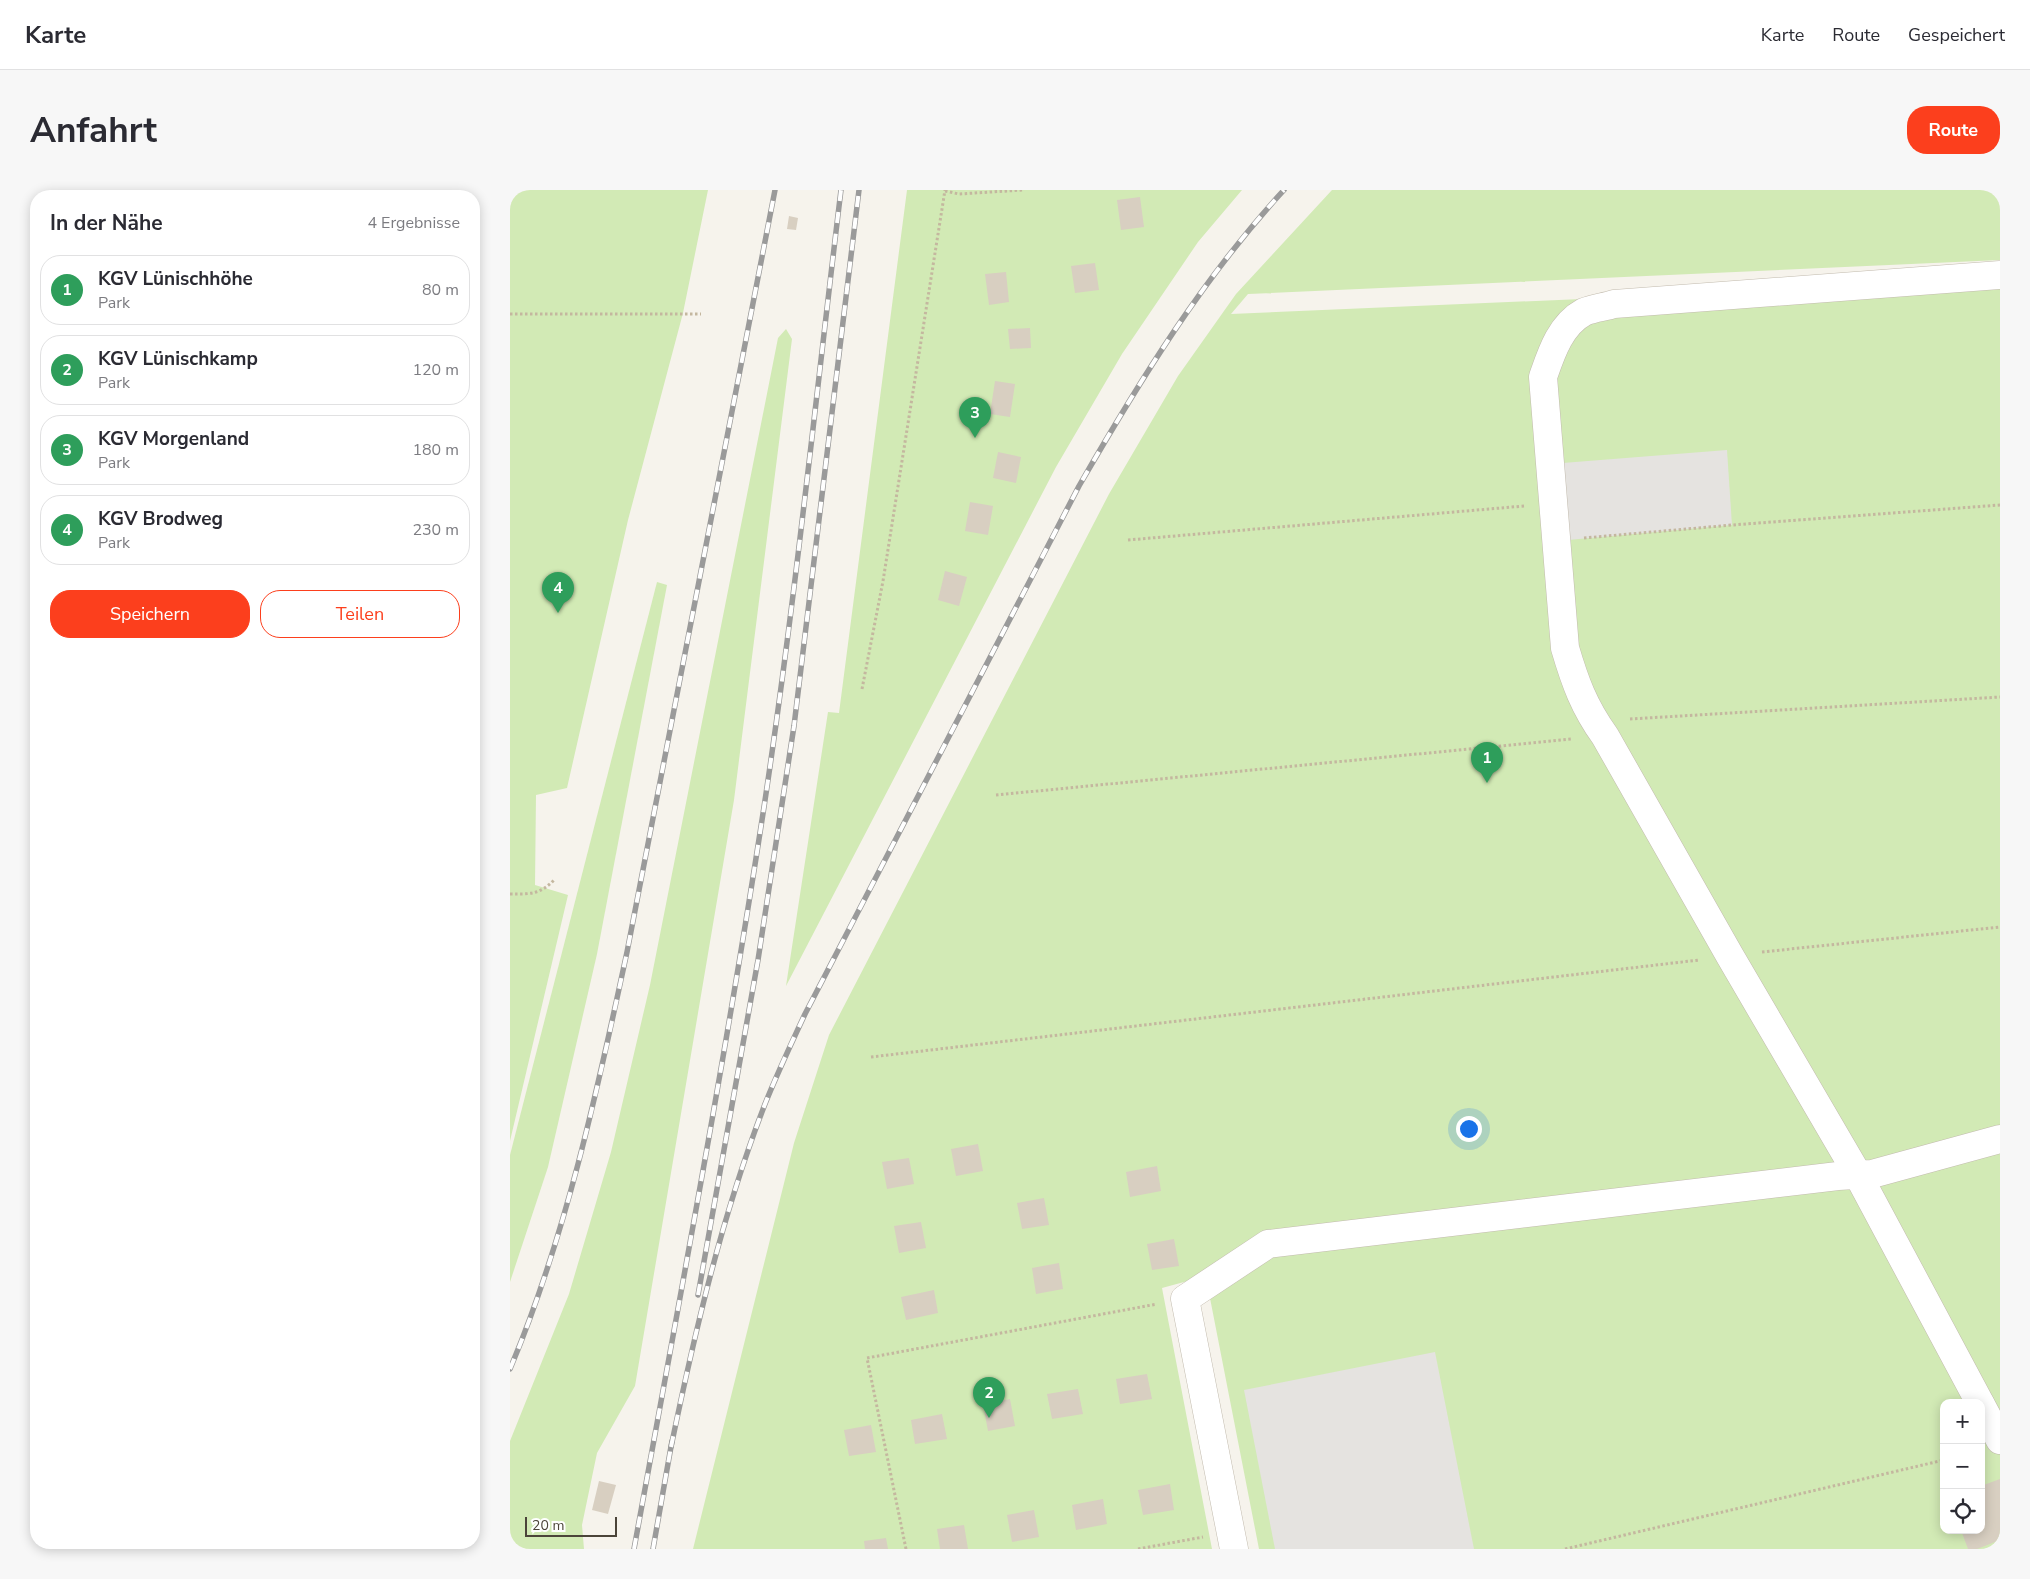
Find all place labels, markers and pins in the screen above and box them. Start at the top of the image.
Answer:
pin: 3 [959,397,991,438]
pin: 4 [542,572,574,613]
pin: 1 [1471,742,1503,783]
pin: 2 [973,1377,1005,1418]

